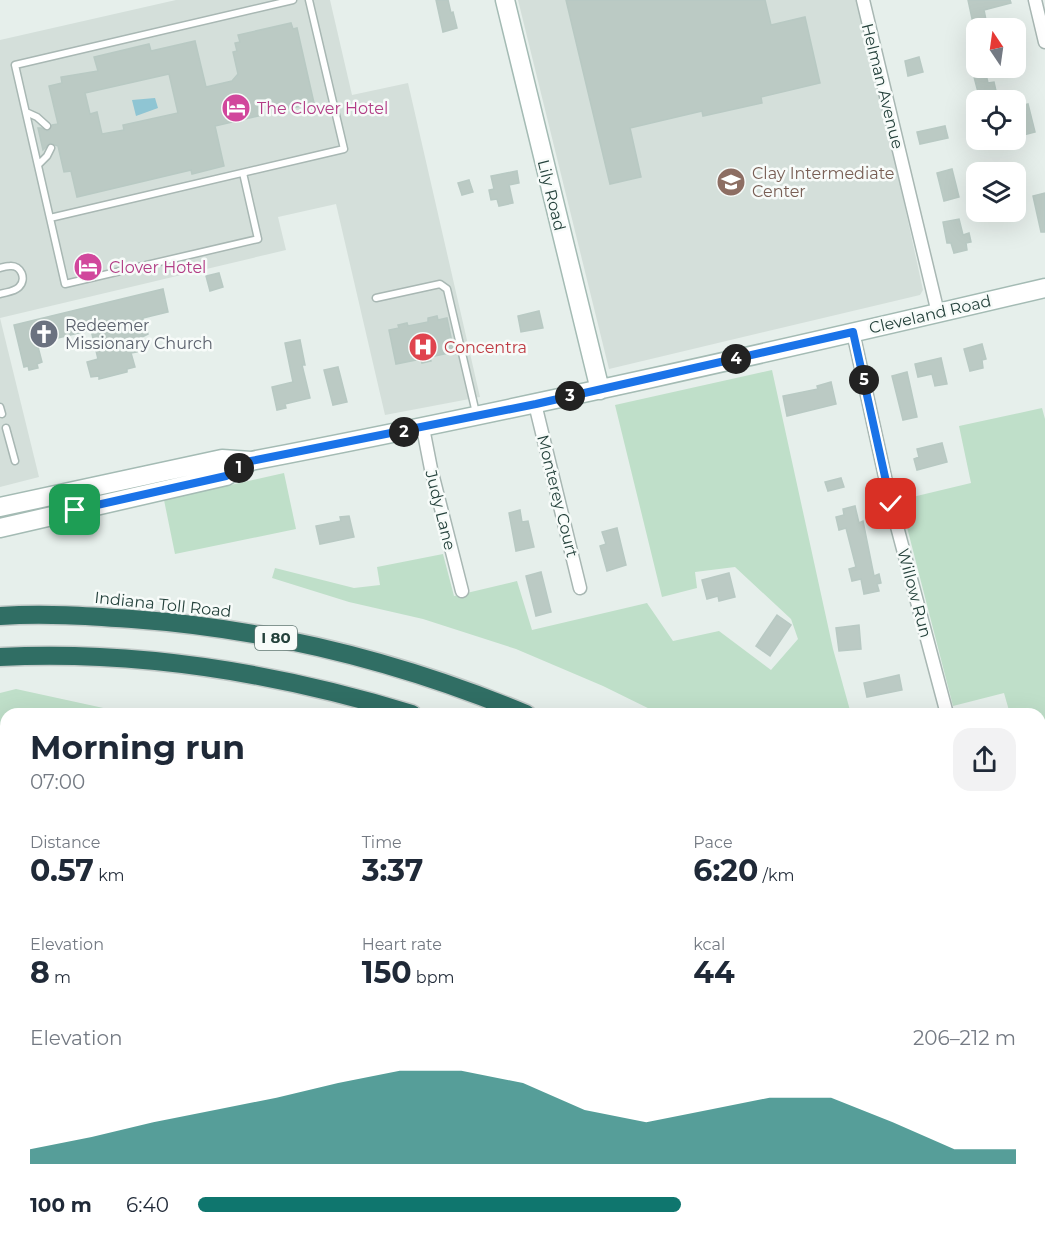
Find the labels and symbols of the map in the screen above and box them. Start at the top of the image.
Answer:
north arrow [966,18,1026,78]
street label: Helman Avenue [858,21,907,151]
hotel icon: The Clover Hotel [220,92,252,124]
place label: The Clover Hotel [257,99,388,118]
street label: Lily Road [534,158,570,233]
place label: Clay Intermediate Center [752,164,895,201]
school or university icon: Clay Intermediate Center [715,166,747,198]
hotel icon: Clover Hotel [72,251,104,283]
place label: Clover Hotel [109,258,206,277]
street label: Cleveland Road [867,291,993,338]
place label: Redeemer Missionary Church [65,316,213,353]
church icon: Redeemer Missionary Church [28,318,60,350]
hospital icon: Concentra [407,331,439,363]
place label: Concentra [444,338,527,357]
pin: 4 [721,344,751,374]
pin: 5 [849,365,879,395]
pin: 3 [555,381,585,411]
pin: 2 [389,417,419,447]
street label: Monterey Court [533,433,582,560]
pin: 1 [224,453,254,483]
street label: Judy Lane [421,467,460,552]
pin [865,478,916,529]
pin [49,484,100,535]
street label: Willow Run [893,546,936,640]
street label: Indiana Toll Road [93,588,232,621]
road number: I 80 [255,626,297,650]

